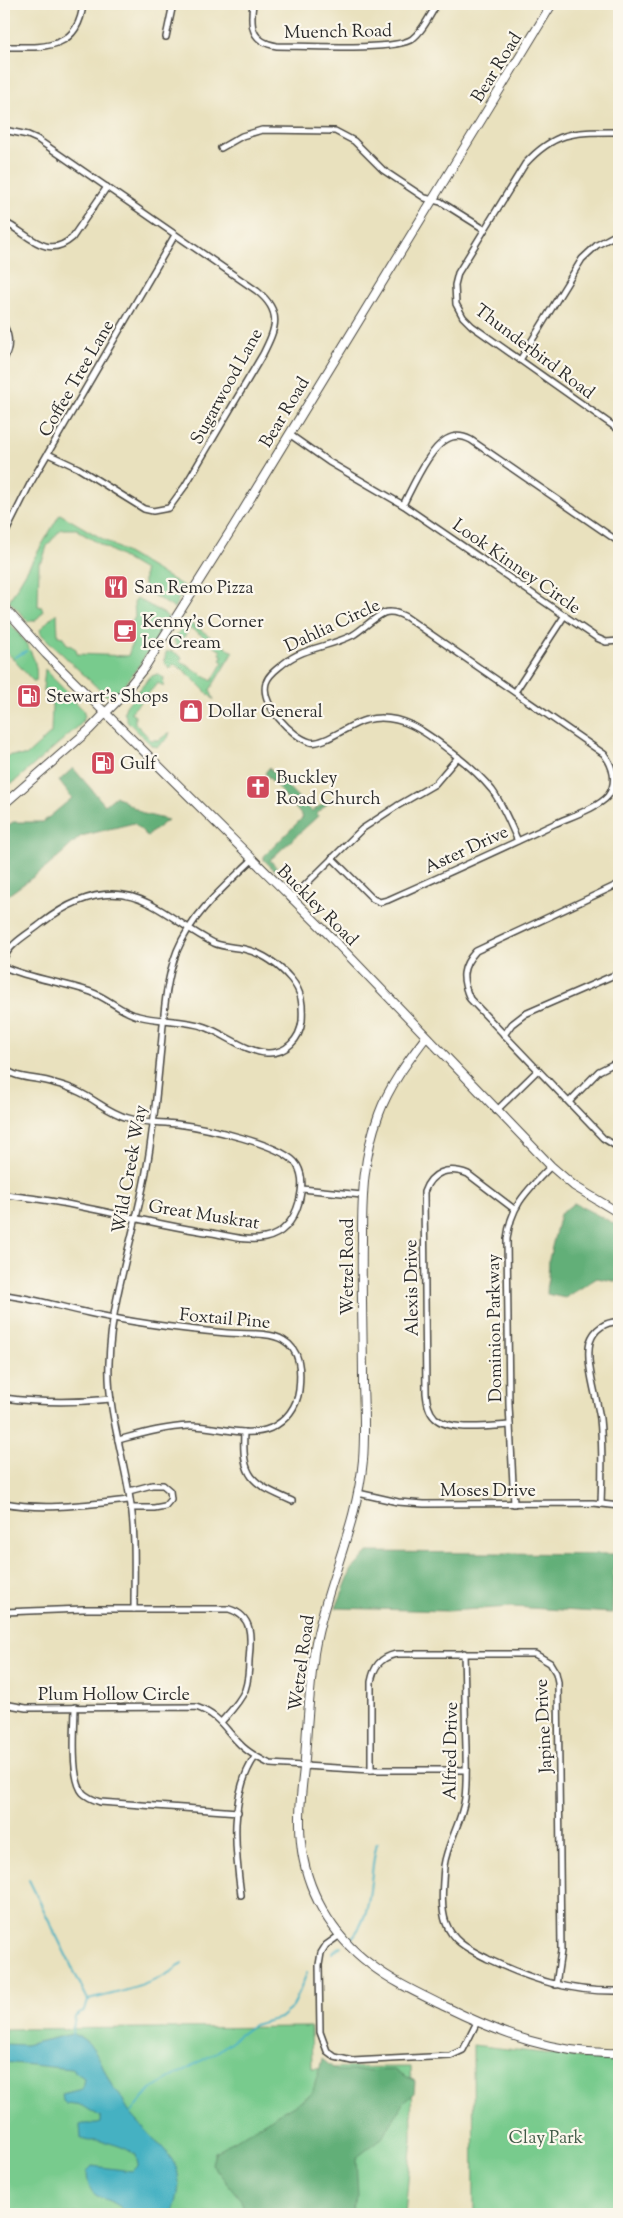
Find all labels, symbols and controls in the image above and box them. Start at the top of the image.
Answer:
street label: Muench Road [284,19,392,47]
street label: Bear Road [466,28,530,108]
street label: Thunderbird Road [468,299,599,407]
street label: Coffee Tree Lane [34,316,122,442]
street label: Sugarwood Lane [185,324,270,450]
street label: Bear Road [254,373,317,454]
street label: Look Kinney Circle [446,514,585,622]
restaurant icon: San Remo Pizza [103,574,129,600]
place label: San Remo Pizza [134,576,254,602]
street label: Dahlia Circle [281,593,385,660]
place label: Kenny's Corner Ice Cream [142,610,264,657]
cafe icon: Kenny's Corner Ice Cream [112,618,138,644]
fuel station icon: Stewart's Shops [16,683,42,709]
place label: Stewart's Shops [46,685,168,711]
shop icon: Dollar General [178,698,204,724]
place label: Dollar General [208,700,323,726]
fuel station icon: Gulf [90,750,116,776]
place label: Gulf [120,752,157,778]
place label: Buckley Road Church [276,766,381,813]
church icon: Buckley Road Church [245,774,271,800]
street label: Aster Drive [421,820,513,882]
street label: Buckley Road [270,860,363,953]
street label: Wild Creek Way [107,1103,155,1236]
street label: Great Muskrat [146,1194,261,1238]
street label: Wetzel Road [336,1218,362,1316]
street label: Alexis Drive [399,1239,427,1337]
street label: Dominion Parkway [482,1253,510,1403]
street label: Foxtail Pine [178,1303,271,1337]
street label: Moses Drive [440,1479,536,1505]
street label: Wetzel Road [283,1613,323,1713]
street label: Japine Drive [530,1678,561,1775]
street label: Plum Hollow Circle [38,1683,190,1709]
street label: Alfred Drive [438,1702,466,1800]
park label: Clay Park [509,2126,584,2152]

